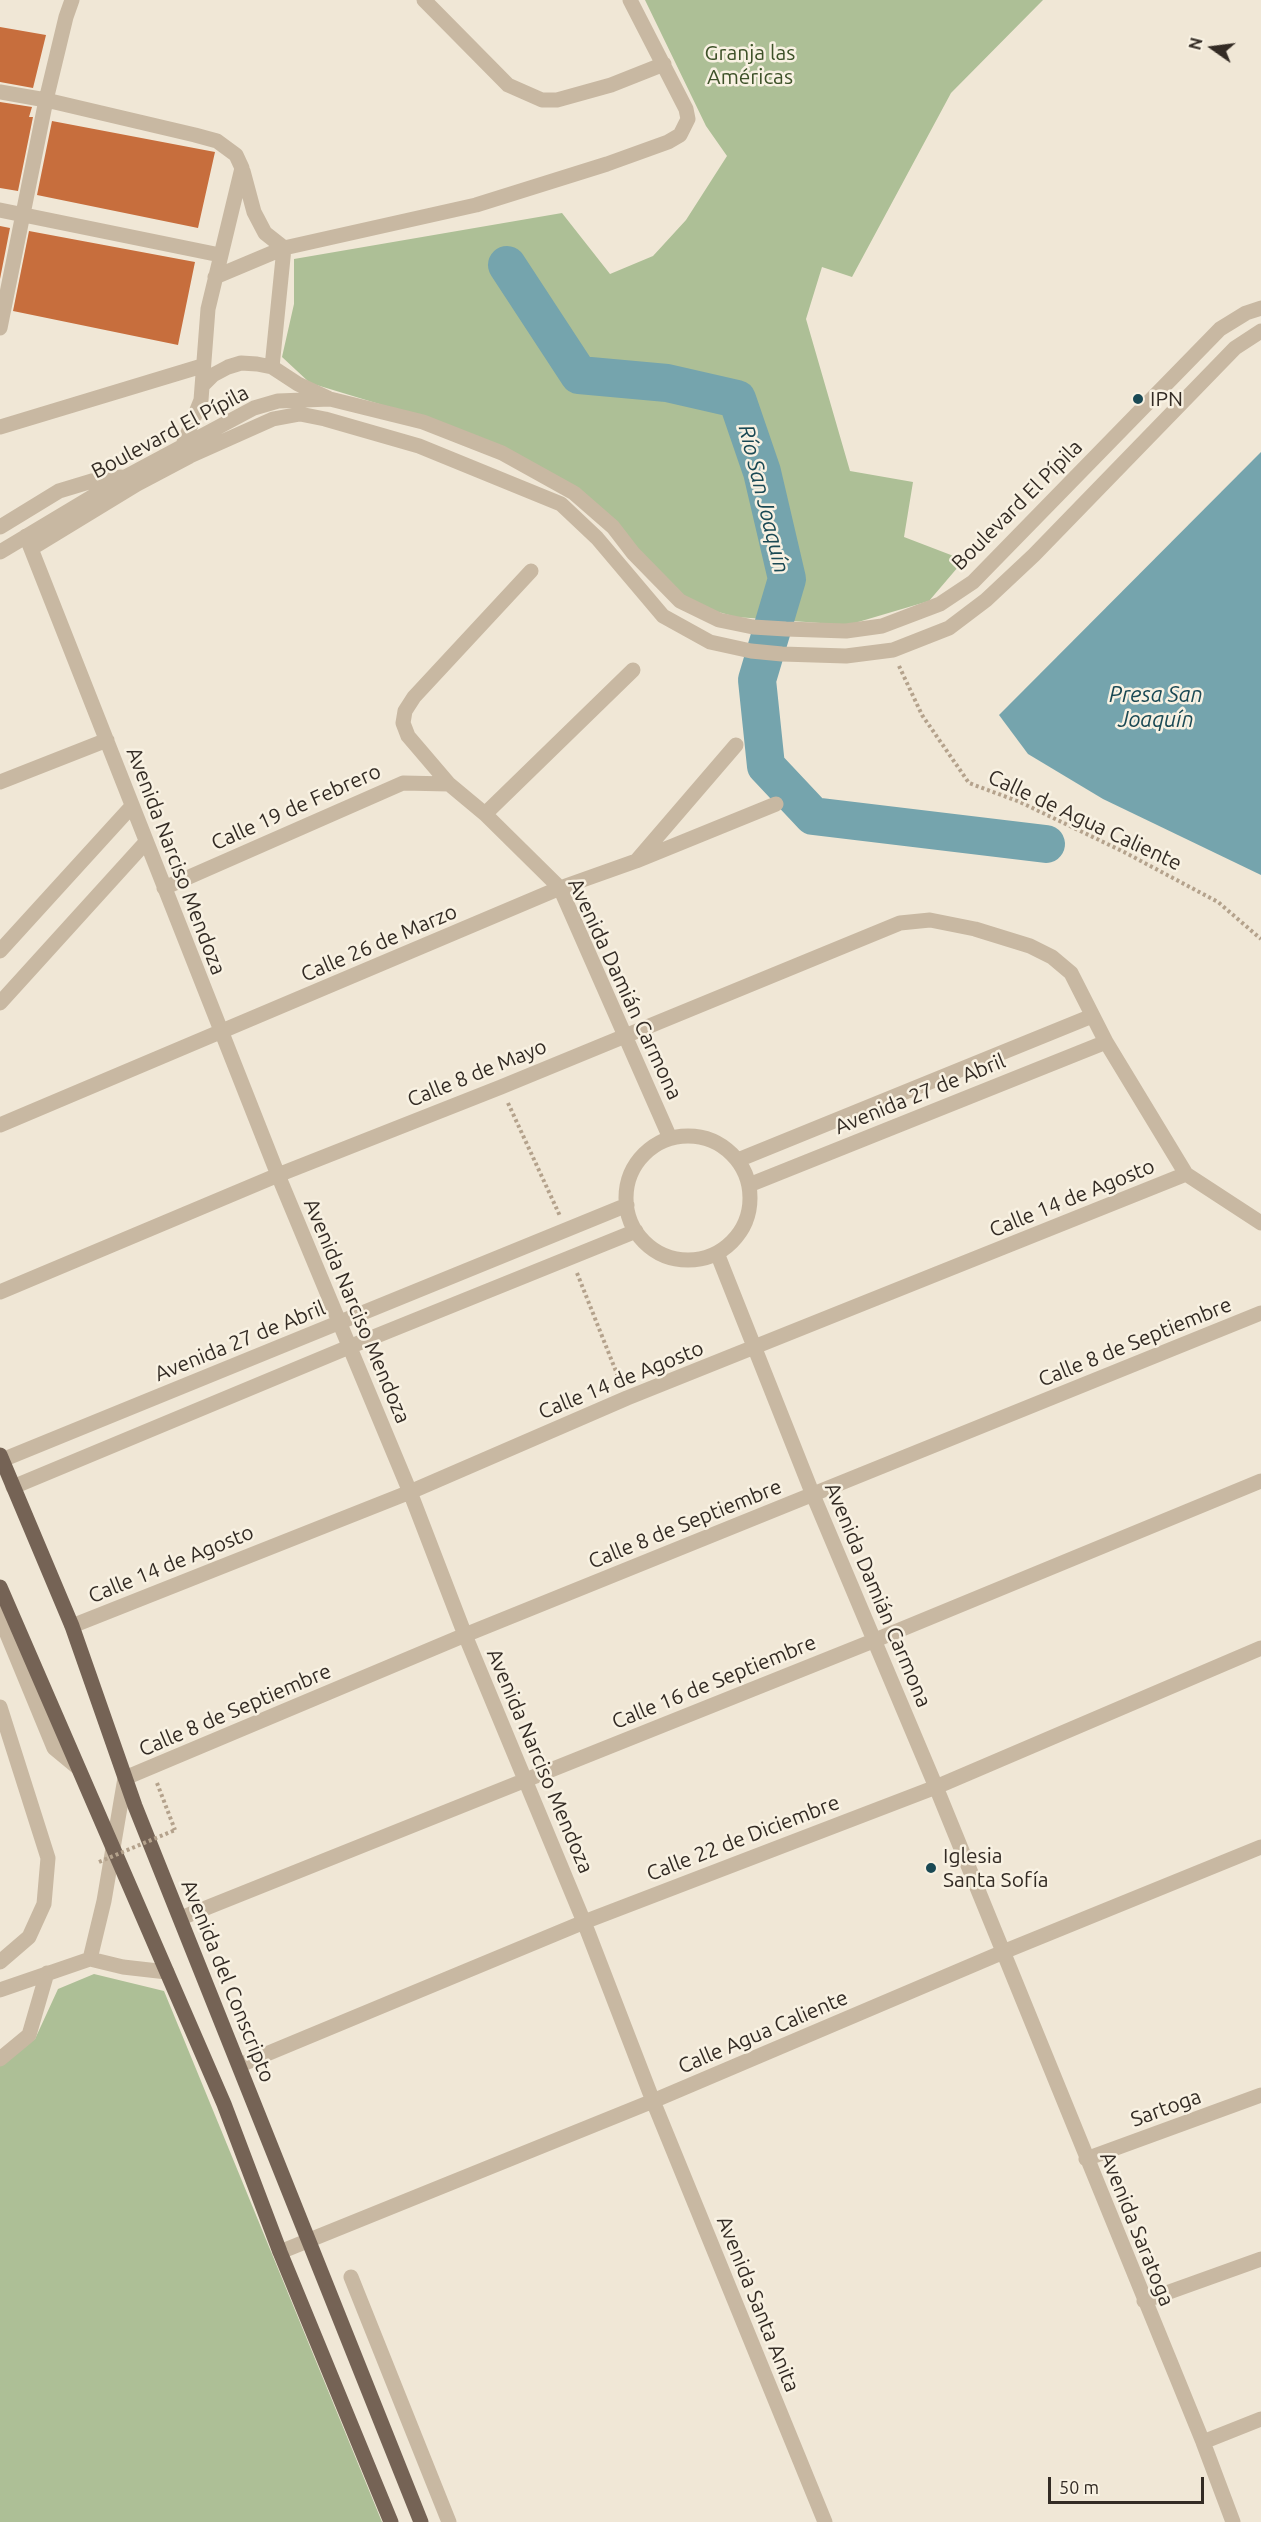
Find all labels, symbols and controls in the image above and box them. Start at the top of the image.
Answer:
north arrow [1183,18,1243,78]
text: N [1185,36,1206,52]
park label: Granja las Américas [705,40,795,90]
street label: Boulevard El Pípila [87,380,253,484]
place label: IPN [1150,386,1183,412]
marker: IPN [1131,392,1145,406]
water label: Río San Joaquín [733,422,795,576]
street label: Boulevard El Pípila [946,434,1088,576]
water label: Presa San Joaquín [1109,682,1203,734]
street label: Avenida Narciso Mendoza [121,744,231,978]
street label: Calle 19 de Febrero [207,758,385,856]
street label: Calle de Agua Caliente [984,764,1186,876]
street label: Avenida Damián Carmona [563,874,687,1104]
street label: Calle 26 de Marzo [297,899,461,987]
street label: Calle 8 de Mayo [404,1034,550,1112]
street label: Avenida 27 de Abril [831,1048,1009,1140]
street label: Calle 14 de Agosto [986,1153,1158,1243]
street label: Avenida Narciso Mendoza [298,1195,416,1427]
street label: Calle 8 de Septiembre [1035,1292,1235,1392]
street label: Avenida 27 de Abril [151,1295,329,1387]
street label: Calle 14 de Agosto [535,1335,707,1425]
street label: Calle 8 de Septiembre [585,1474,785,1574]
street label: Avenida Damián Carmona [819,1479,937,1711]
street label: Calle 14 de Agosto [85,1519,257,1609]
street label: Calle 16 de Septiembre [608,1629,820,1735]
street label: Avenida Narciso Mendoza [481,1645,599,1877]
street label: Calle 8 de Septiembre [135,1658,335,1762]
street label: Calle 22 de Diciembre [643,1790,843,1886]
place label: Iglesia Santa Sofía [943,1843,1049,1893]
marker: Iglesia Santa Sofía [924,1861,938,1875]
street label: Avenida del Conscripto [176,1876,280,2086]
street label: Calle Agua Caliente [674,1985,852,2079]
street label: Sartoga [1127,2084,1205,2132]
street label: Avenida Saratoga [1095,2148,1179,2310]
street label: Avenida Santa Anita [711,2212,805,2396]
scale bar [1051,2465,1207,2503]
text: 50 m [1059,2477,1099,2497]

